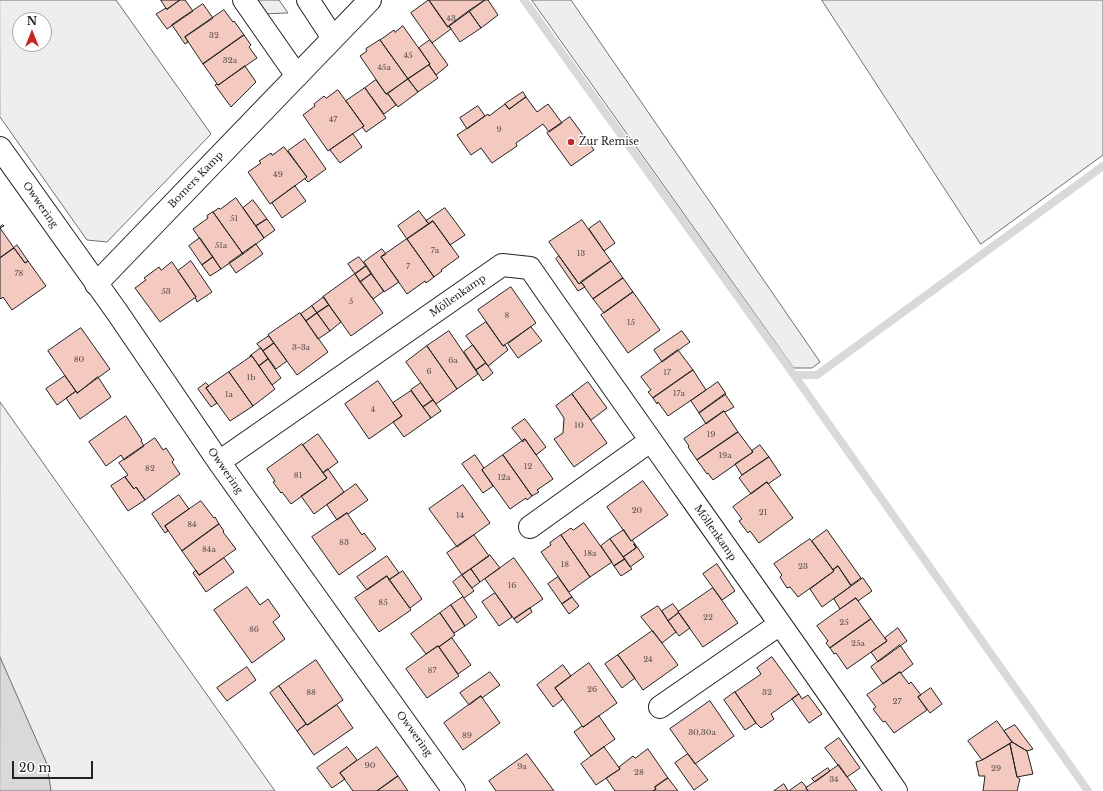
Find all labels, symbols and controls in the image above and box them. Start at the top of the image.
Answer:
north arrow [12,12,52,52]
text: N [27,14,37,28]
house number: 43 [446,14,456,24]
house number: 32 [209,31,219,41]
house number: 45 [403,51,413,61]
house number: 32a [223,56,237,66]
house number: 45a [377,63,391,73]
house number: 47 [329,115,337,125]
house number: 9 [496,125,502,135]
place label: Zur Remise [579,136,639,148]
marker: Zur Remise [566,137,576,147]
street label: Bomers Kamp [166,149,226,211]
house number: 49 [273,170,283,180]
street label: Owwering [20,180,60,230]
house number: 51 [230,214,238,224]
house number: 51a [215,241,227,251]
house number: 7a [431,246,439,256]
house number: 13 [577,249,585,259]
house number: 7 [406,262,410,272]
house number: 78 [15,269,23,279]
street label: Möllenkamp [428,272,488,320]
house number: 53 [161,287,171,297]
house number: 5 [349,297,353,307]
house number: 8 [505,311,509,321]
house number: 15 [627,318,635,328]
house number: 3-3a [292,343,310,353]
house number: 80 [74,355,84,365]
house number: 6a [448,356,458,366]
house number: 6 [426,367,432,377]
house number: 17 [663,368,671,378]
house number: 1b [247,373,255,383]
house number: 17a [673,389,685,399]
house number: 1a [225,390,233,400]
house number: 4 [371,405,375,415]
house number: 10 [574,421,584,431]
house number: 19 [707,430,715,440]
street label: Owwering [205,446,245,496]
house number: 19a [718,451,732,461]
house number: 12 [524,462,532,472]
house number: 82 [145,464,155,474]
house number: 81 [294,471,302,481]
house number: 12a [498,473,510,483]
street label: Möllenkamp [691,503,739,563]
house number: 20 [632,506,642,516]
house number: 21 [759,508,767,518]
house number: 14 [456,511,464,521]
house number: 84 [187,520,197,530]
house number: 83 [339,538,349,548]
house number: 84a [202,545,216,555]
house number: 18a [584,549,596,559]
house number: 18 [561,560,569,570]
house number: 23 [798,562,808,572]
house number: 16 [508,581,516,591]
house number: 85 [378,598,388,608]
house number: 22 [703,613,713,623]
house number: 25 [839,618,849,628]
house number: 86 [249,625,259,635]
house number: 25a [851,639,865,649]
house number: 24 [643,655,653,665]
house number: 87 [428,666,436,676]
house number: 26 [587,685,597,695]
house number: 88 [306,688,316,698]
house number: 32 [762,688,772,698]
house number: 27 [893,697,901,707]
street label: Owwering [394,709,434,759]
house number: 30,30a [688,728,716,738]
house number: 89 [462,731,472,741]
scale bar [14,753,95,779]
text: 20 m [19,760,51,775]
house number: 90 [365,761,375,771]
house number: 9a [517,762,527,772]
house number: 29 [991,764,1001,774]
house number: 28 [634,768,644,778]
house number: 34 [829,775,839,785]

